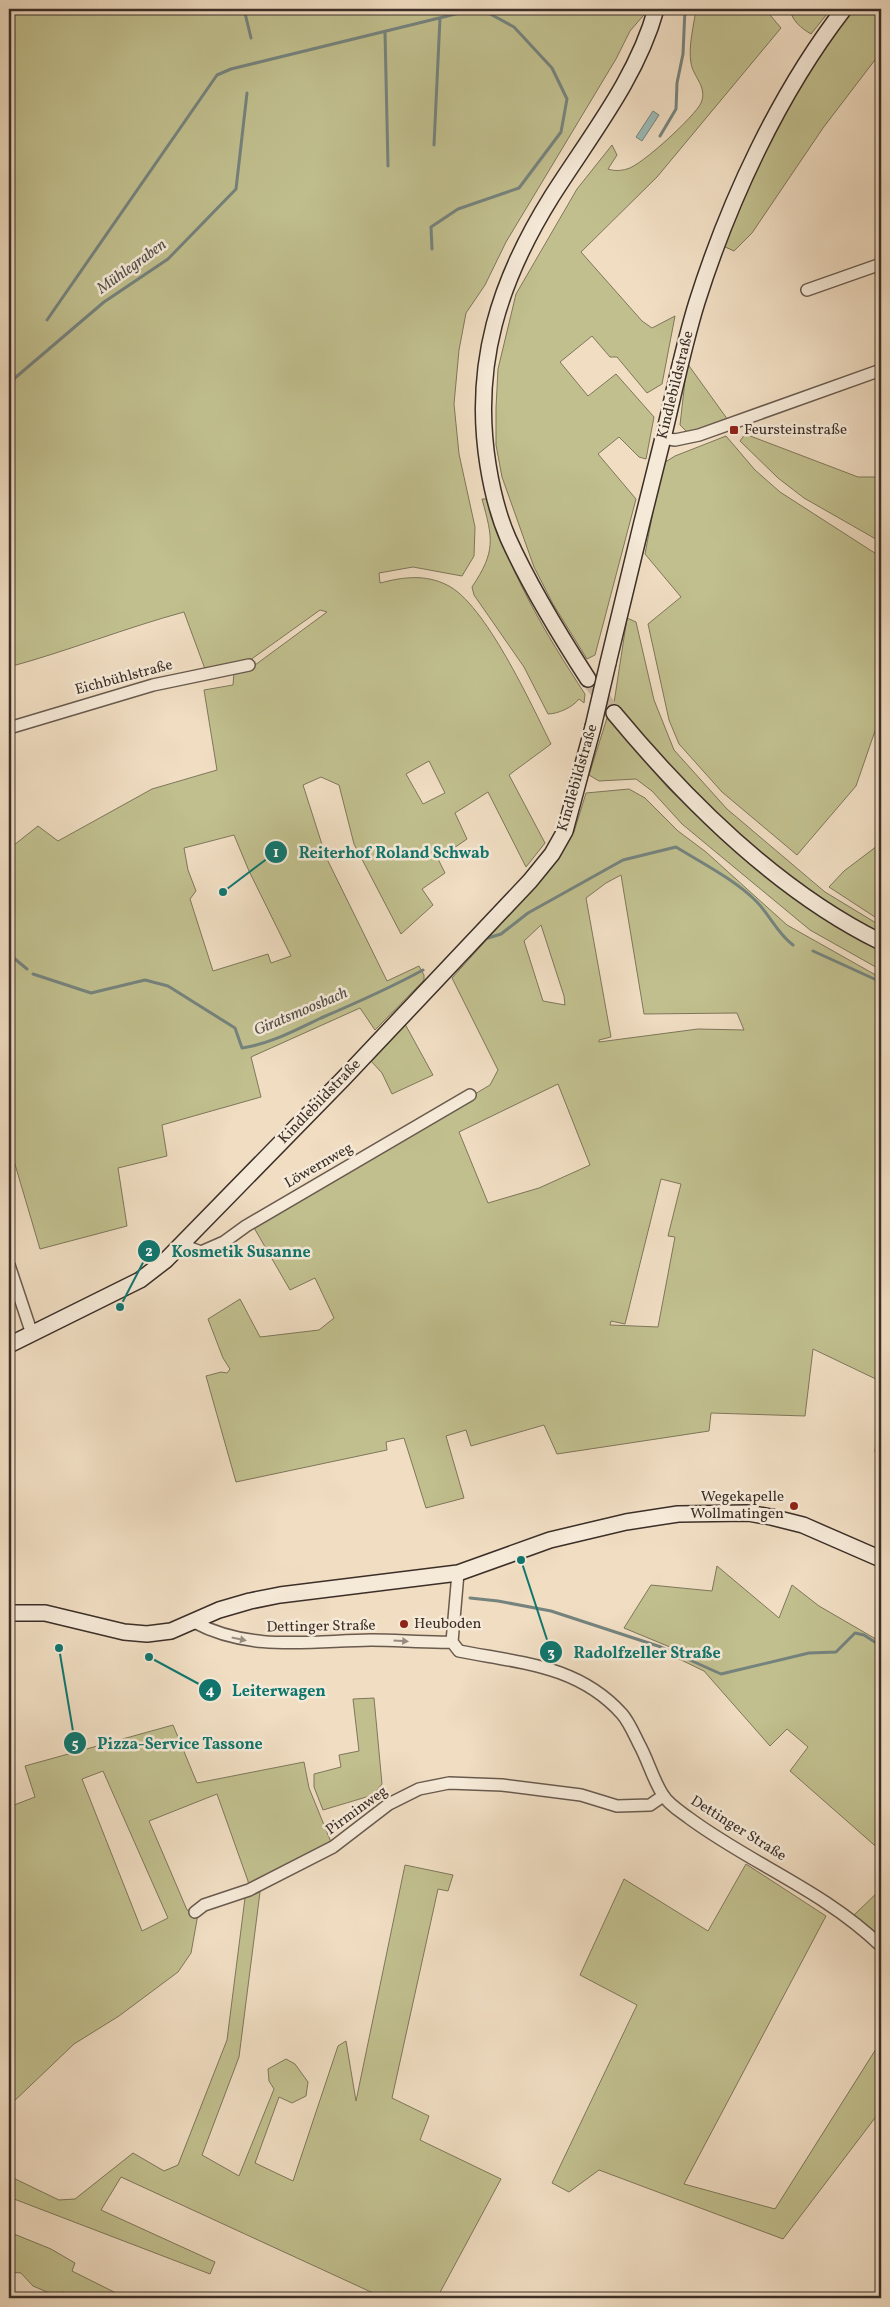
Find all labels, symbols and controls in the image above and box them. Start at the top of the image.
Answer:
water label: Mühlegraben [92,234,171,300]
street label: Kindlebildstraße [652,329,700,441]
place label: Feursteinstraße [744,420,847,441]
marker: Feursteinstraße [728,424,740,436]
street label: Eichbühlstraße [73,655,175,701]
street label: Kindlebildstraße [553,722,603,834]
callout: Reiterhof Roland Schwab [264,836,498,867]
text: 1 [273,843,279,864]
text: Reiterhof Roland Schwab [299,843,490,865]
water label: Giratsmoosbach [251,982,351,1042]
street label: Kindlebildstraße [274,1055,366,1149]
street label: Löwernweg [281,1138,357,1194]
callout: Kosmetik Susanne [137,1235,321,1266]
text: 2 [145,1242,153,1263]
text: Kosmetik Susanne [171,1242,311,1264]
place label: Wegekapelle Wollmatingen [690,1487,784,1525]
marker: Wegekapelle Wollmatingen [788,1500,800,1512]
place label: Heuboden [414,1614,482,1635]
street label: Dettinger Straße [266,1616,376,1638]
marker: Heuboden [398,1618,410,1630]
one-way arrow [232,1636,248,1644]
callout: Radolfzeller Straße [538,1637,730,1668]
one-way arrow [393,1638,409,1646]
text: 3 [547,1643,555,1664]
text: Radolfzeller Straße [573,1643,721,1665]
callout: Leiterwagen [197,1675,336,1706]
text: 4 [205,1681,215,1702]
text: Leiterwagen [232,1681,326,1703]
callout: Pizza-Service Tassone [63,1728,273,1759]
text: 5 [71,1734,79,1755]
text: Pizza-Service Tassone [97,1734,263,1756]
street label: Pirminweg [322,1781,393,1841]
street label: Dettinger Straße [686,1791,790,1867]

